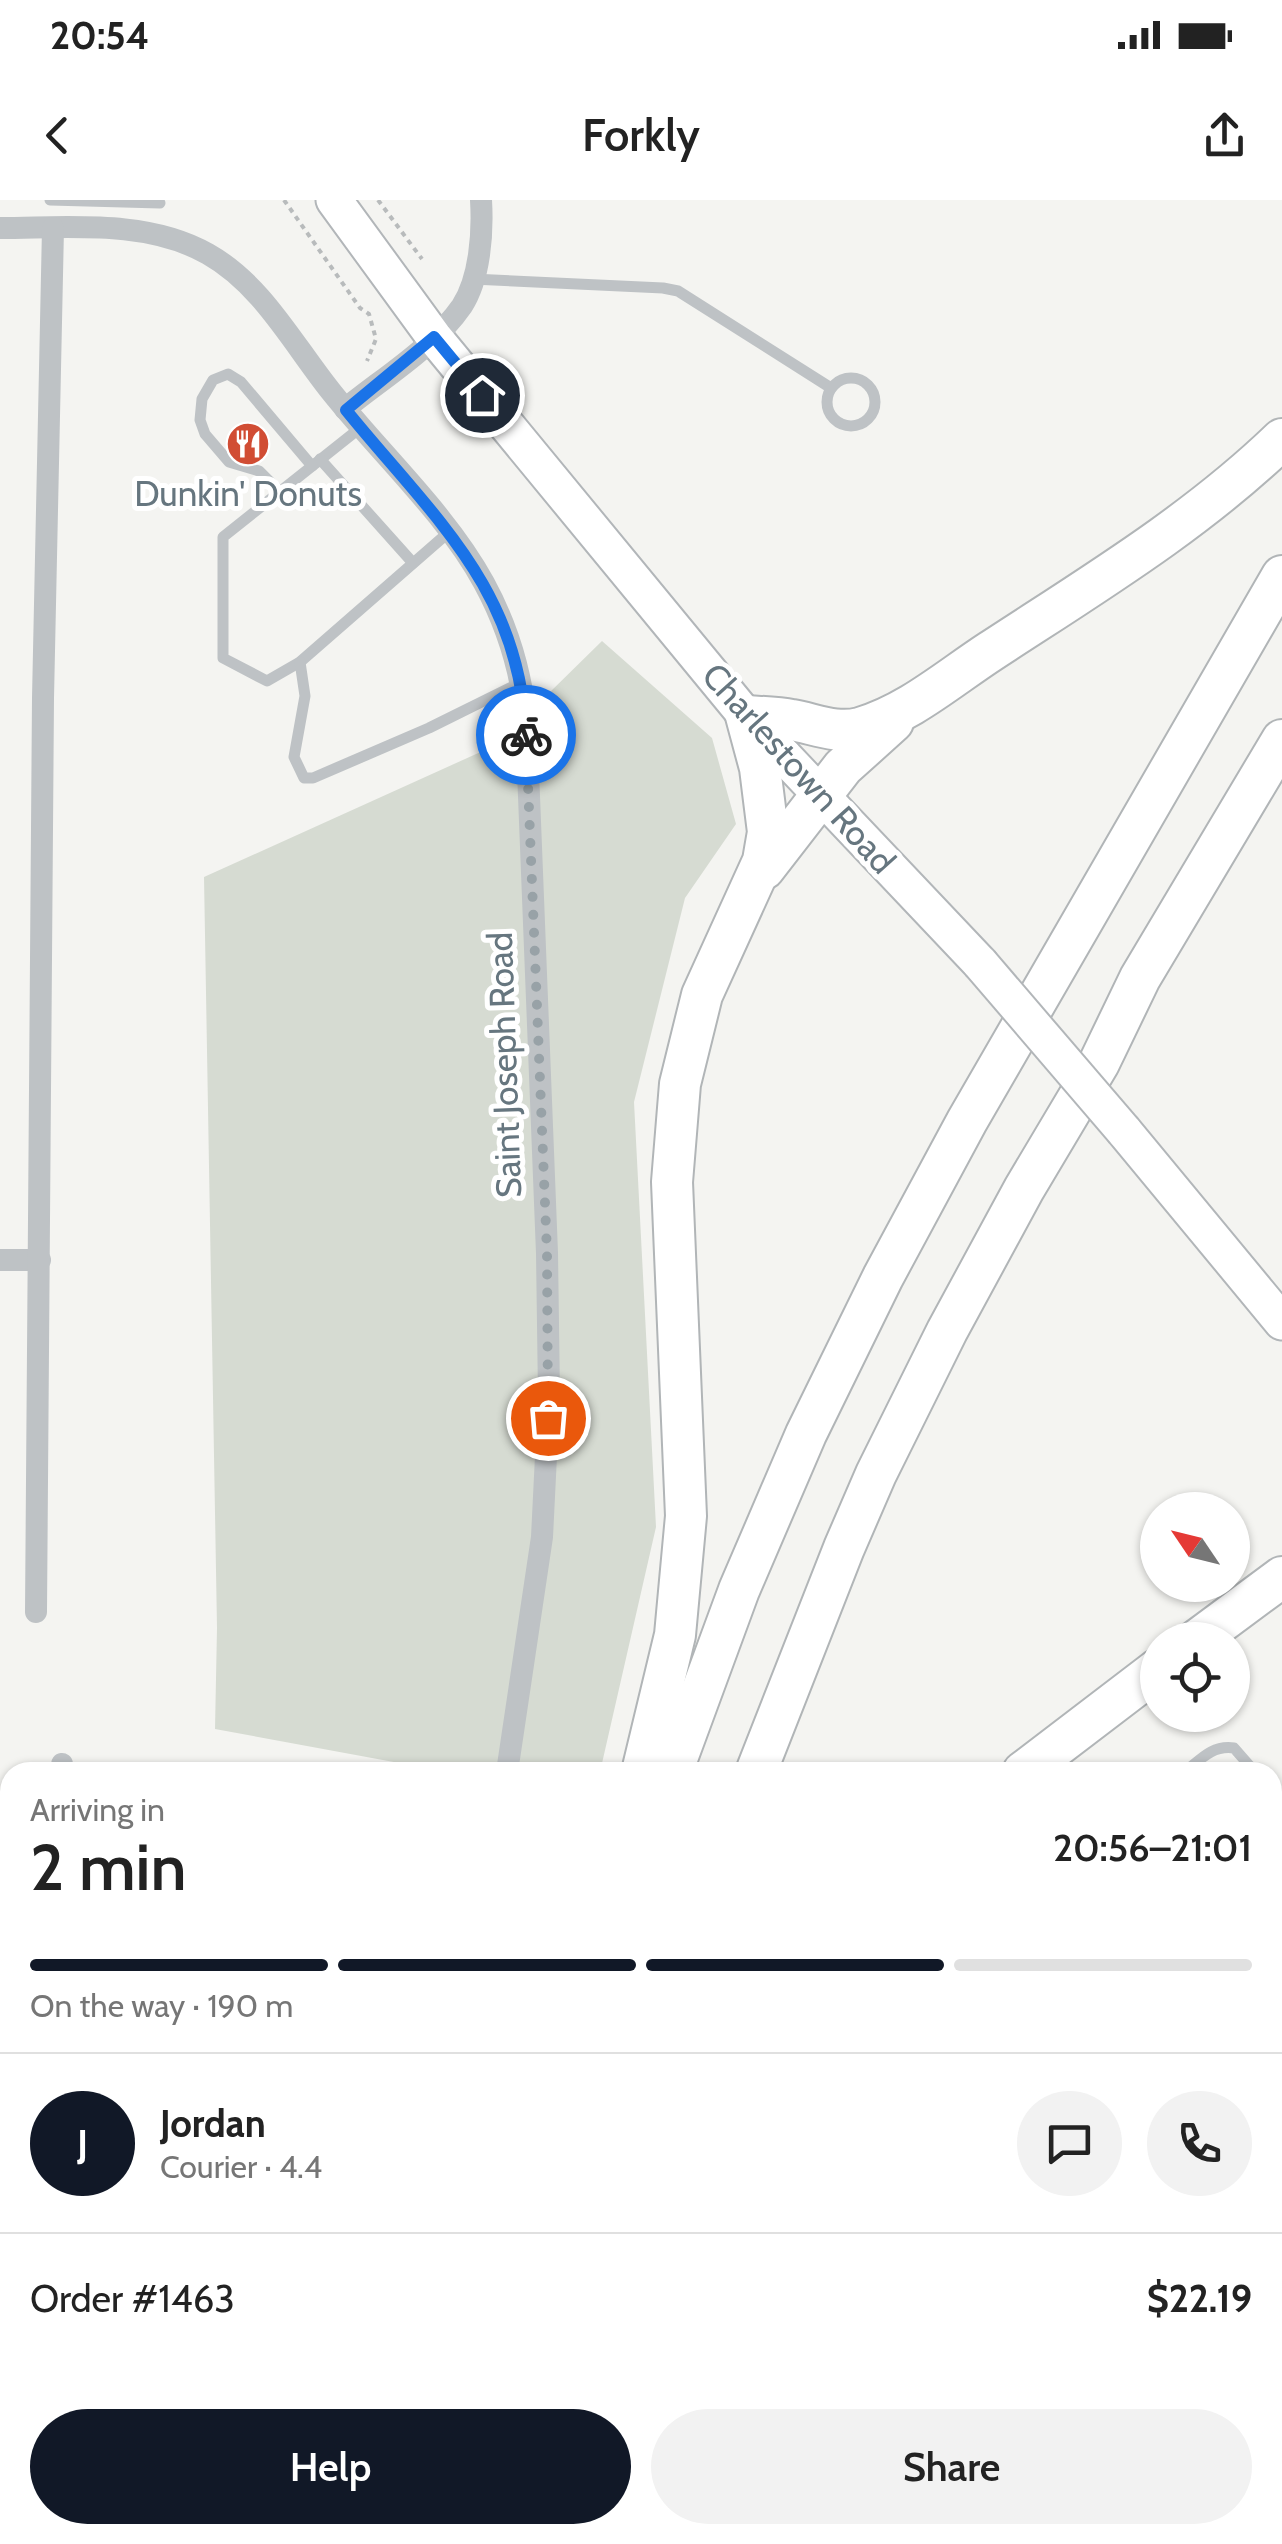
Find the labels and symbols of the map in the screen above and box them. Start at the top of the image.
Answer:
pin [440,353,525,438]
restaurant icon: Dunkin' Donuts [225,421,271,467]
place label: Dunkin' Donuts [134,472,362,515]
street label: Charlestown Road [693,654,905,882]
courier [476,685,576,785]
street label: Saint Joseph Road [478,931,530,1199]
pin [506,1376,591,1461]
north arrow [1140,1492,1250,1602]

